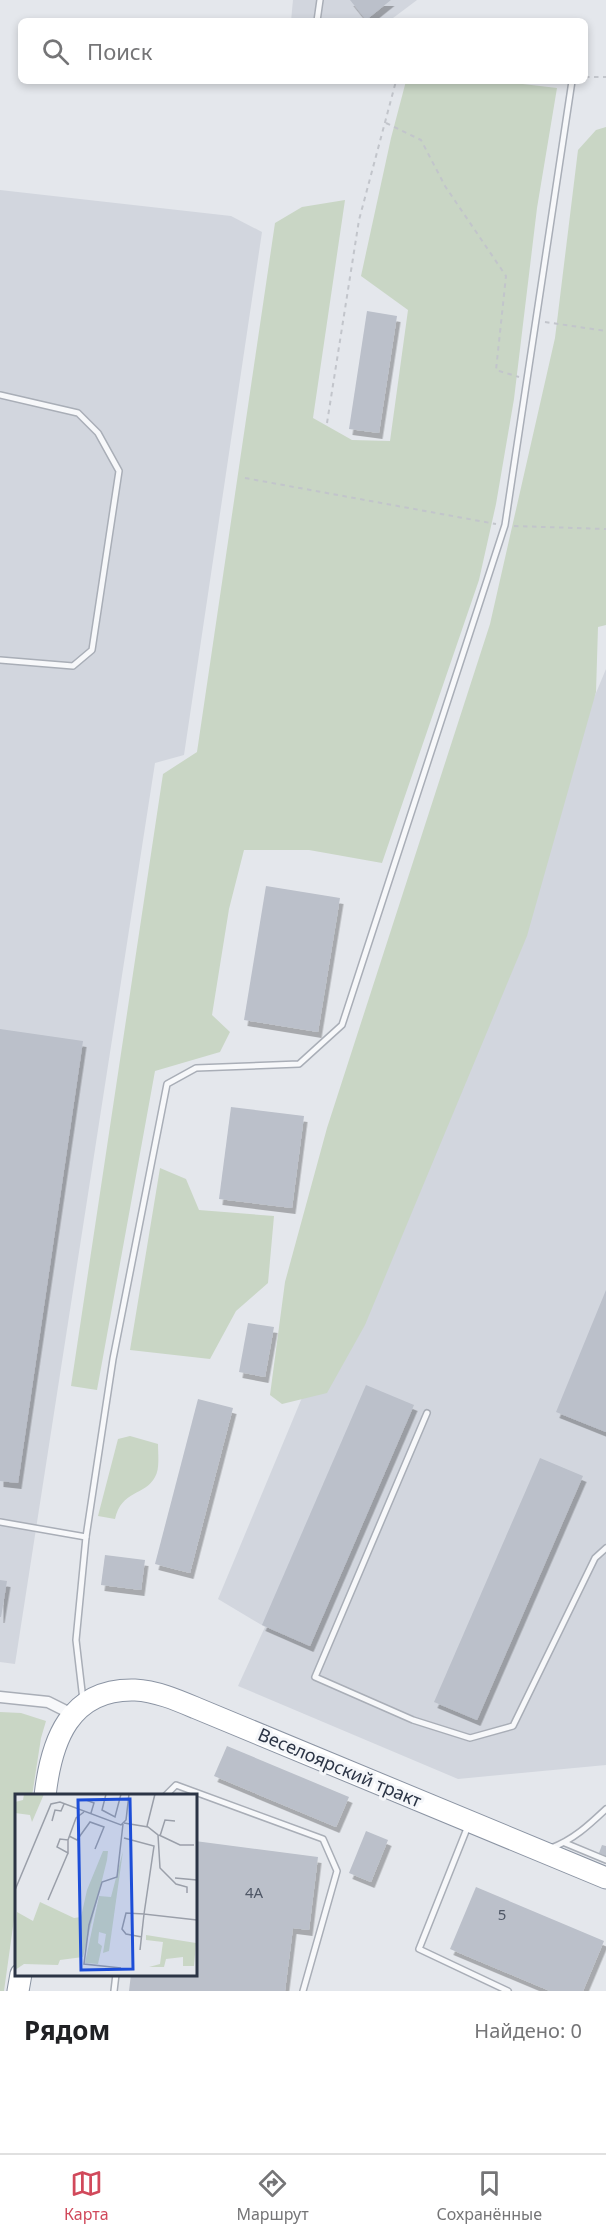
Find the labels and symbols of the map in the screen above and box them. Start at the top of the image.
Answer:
street label: Веселоярский тракт [255,1722,426,1813]
inset map [15,1794,196,1976]
house number: 4А [245,1882,264,1902]
house number: 5 [498,1904,506,1924]

